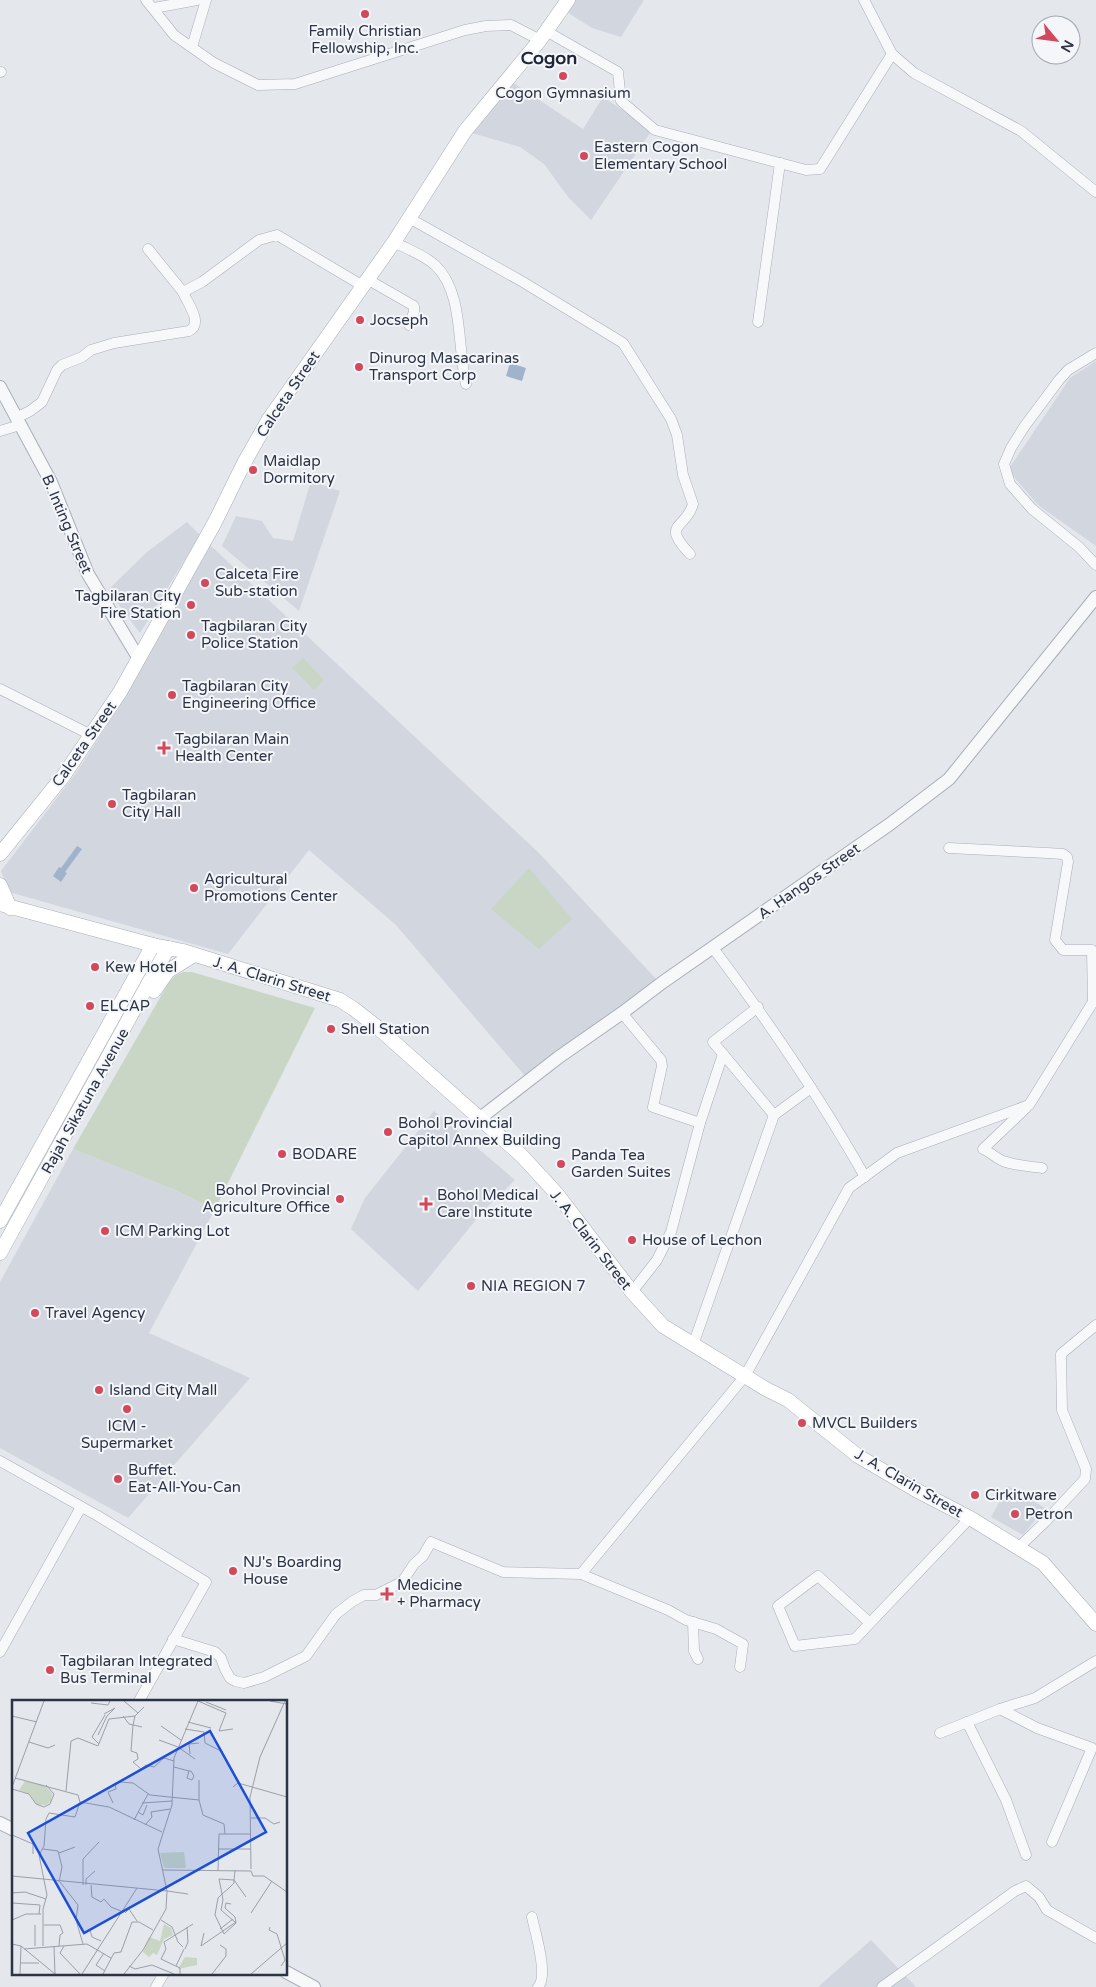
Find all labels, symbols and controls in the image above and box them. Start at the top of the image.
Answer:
marker: Family Christian Fellowship, Inc. [359,8,371,20]
north arrow [1031,15,1081,65]
place label: Family Christian Fellowship, Inc. [309,22,421,57]
text: N [1057,37,1077,55]
district label: Cogon [521,47,577,69]
marker: Cogon Gymnasium [557,70,569,82]
place label: Cogon Gymnasium [495,84,631,102]
place label: Eastern Cogon Elementary School [594,138,727,173]
marker: Eastern Cogon Elementary School [578,150,590,162]
place label: Jocseph [370,311,428,329]
marker: Jocseph [354,314,366,326]
street label: Calceta Street [253,347,324,440]
place label: Dinurog Masacarinas Transport Corp [369,349,519,384]
marker: Dinurog Masacarinas Transport Corp [353,361,365,373]
place label: Maidlap Dormitory [263,452,335,487]
marker: Maidlap Dormitory [247,464,259,476]
street label: B. Inting Street [38,472,96,577]
place label: Calceta Fire Sub-station [215,565,299,600]
marker: Calceta Fire Sub-station [199,577,211,589]
place label: Tagbilaran City Fire Station [75,587,181,622]
marker: Tagbilaran City Fire Station [185,599,197,611]
place label: Tagbilaran City Police Station [201,617,307,652]
marker: Tagbilaran City Police Station [185,629,197,641]
place label: Tagbilaran City Engineering Office [182,677,316,712]
marker: Tagbilaran City Engineering Office [166,689,178,701]
street label: Calceta Street [48,698,120,790]
place label: Tagbilaran Main Health Center [175,730,289,765]
marker: Tagbilaran Main Health Center [157,741,171,755]
place label: Tagbilaran City Hall [122,786,197,821]
marker: Tagbilaran City Hall [106,798,118,810]
street label: A. Hangos Street [755,839,864,923]
place label: Agricultural Promotions Center [204,870,338,905]
marker: Agricultural Promotions Center [188,882,200,894]
street label: J. A. Clarin Street [211,953,333,1005]
place label: Kew Hotel [105,958,177,976]
marker: Kew Hotel [89,961,101,973]
place label: ELCAP [100,997,150,1015]
marker: ELCAP [84,1000,96,1012]
place label: Shell Station [341,1020,430,1038]
marker: Shell Station [325,1023,337,1035]
street label: Rajah Sikatuna Avenue [37,1025,133,1177]
place label: Bohol Provincial Capitol Annex Building [398,1114,561,1149]
marker: Bohol Provincial Capitol Annex Building [382,1126,394,1138]
place label: BODARE [292,1145,357,1163]
place label: Panda Tea Garden Suites [571,1146,671,1181]
marker: BODARE [276,1148,288,1160]
marker: Panda Tea Garden Suites [555,1158,567,1170]
place label: Bohol Provincial Agriculture Office [202,1181,330,1216]
place label: Bohol Medical Care Institute [437,1186,538,1221]
street label: J. A. Clarin Street [546,1186,636,1294]
marker: Bohol Provincial Agriculture Office [334,1193,346,1205]
marker: Bohol Medical Care Institute [419,1197,433,1211]
place label: ICM Parking Lot [115,1222,230,1240]
marker: ICM Parking Lot [99,1225,111,1237]
place label: House of Lechon [642,1231,762,1249]
marker: House of Lechon [626,1234,638,1246]
place label: NIA REGION 7 [481,1277,586,1295]
marker: NIA REGION 7 [465,1280,477,1292]
place label: Travel Agency [45,1304,145,1322]
marker: Travel Agency [29,1307,41,1319]
place label: Island City Mall [109,1381,217,1399]
marker: Island City Mall [93,1384,105,1396]
marker: ICM - Supermarket [121,1403,133,1415]
place label: MVCL Builders [812,1414,917,1432]
place label: ICM - Supermarket [81,1417,173,1452]
marker: MVCL Builders [796,1417,808,1429]
street label: J. A. Clarin Street [852,1445,966,1521]
place label: Buffet. Eat-All-You-Can [128,1461,241,1496]
marker: Buffet. Eat-All-You-Can [112,1473,124,1485]
place label: Cirkitware [985,1486,1057,1504]
marker: Cirkitware [969,1489,981,1501]
place label: Petron [1025,1505,1073,1523]
marker: Petron [1009,1508,1021,1520]
place label: NJ's Boarding House [243,1553,342,1588]
marker: NJ's Boarding House [227,1565,239,1577]
place label: Medicine + Pharmacy [397,1576,481,1611]
marker: Medicine + Pharmacy [381,1588,393,1600]
place label: Tagbilaran Integrated Bus Terminal [60,1652,213,1687]
marker: Tagbilaran Integrated Bus Terminal [44,1664,56,1676]
inset map [12,1700,288,1974]

